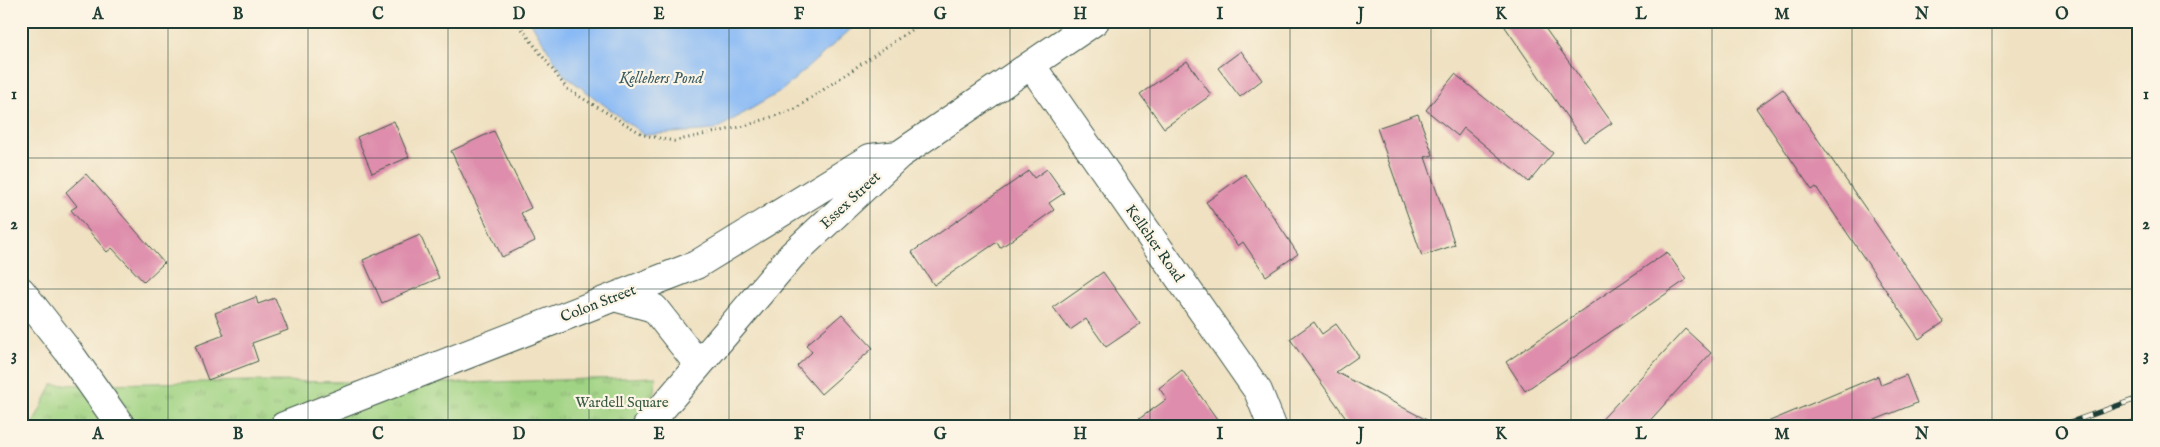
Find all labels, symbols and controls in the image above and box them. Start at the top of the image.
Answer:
text: A [92,5,105,25]
text: B [233,5,244,25]
text: C [372,5,384,25]
text: D [513,5,526,25]
text: E [653,5,665,25]
text: F [794,5,805,25]
text: G [934,5,947,25]
text: H [1073,5,1087,25]
text: I [1217,5,1224,25]
text: J [1356,5,1365,25]
text: K [1495,5,1508,25]
text: L [1635,5,1647,25]
text: M [1774,5,1790,25]
text: N [1914,5,1929,25]
text: O [2055,5,2069,25]
water label: Kellehers Pond [618,69,704,89]
text: 1 [11,85,17,105]
text: 1 [2143,85,2149,105]
street label: Essex Street [816,168,884,233]
street label: Kelleher Road [1121,201,1189,287]
text: 2 [10,215,18,235]
text: 2 [2142,215,2150,235]
street label: Colon Street [558,280,639,327]
text: 3 [11,346,17,366]
text: 3 [2143,346,2149,366]
park label: Wardell Square [575,393,669,412]
text: A [92,425,105,445]
text: B [233,425,244,445]
text: C [372,425,384,445]
text: D [513,425,526,445]
text: E [653,425,665,445]
text: F [794,425,805,445]
text: G [934,425,947,445]
text: H [1073,425,1087,445]
text: I [1217,425,1224,445]
text: J [1356,425,1365,445]
text: K [1495,425,1508,445]
text: L [1635,425,1647,445]
text: M [1774,425,1790,445]
text: N [1914,425,1929,445]
text: O [2055,425,2069,445]

